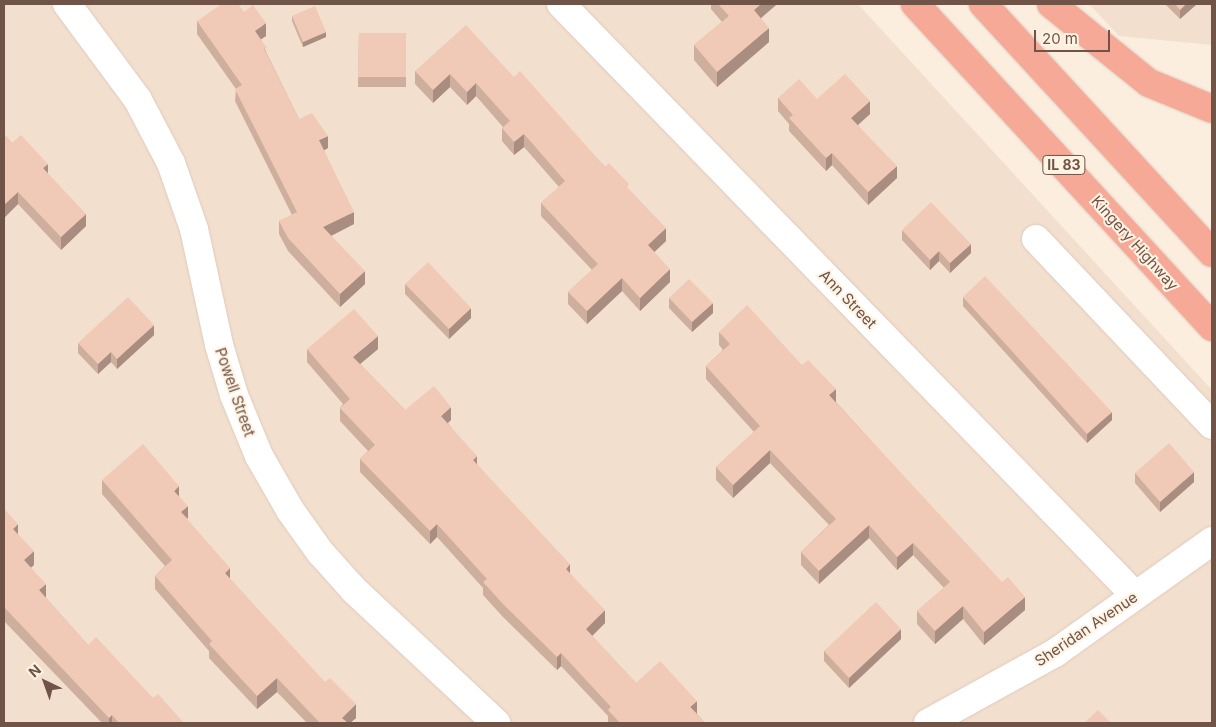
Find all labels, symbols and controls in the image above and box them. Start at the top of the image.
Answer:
scale bar [1036,20,1112,52]
text: 20 m [1042,29,1078,48]
road number: IL 83 [1042,154,1086,176]
street label: Kingery Highway [1088,192,1182,294]
street label: Ann Street [816,266,880,332]
street label: Powell Street [211,345,259,439]
street label: Sheridan Avenue [1031,588,1141,670]
north arrow [20,657,70,707]
text: N [25,661,44,680]

